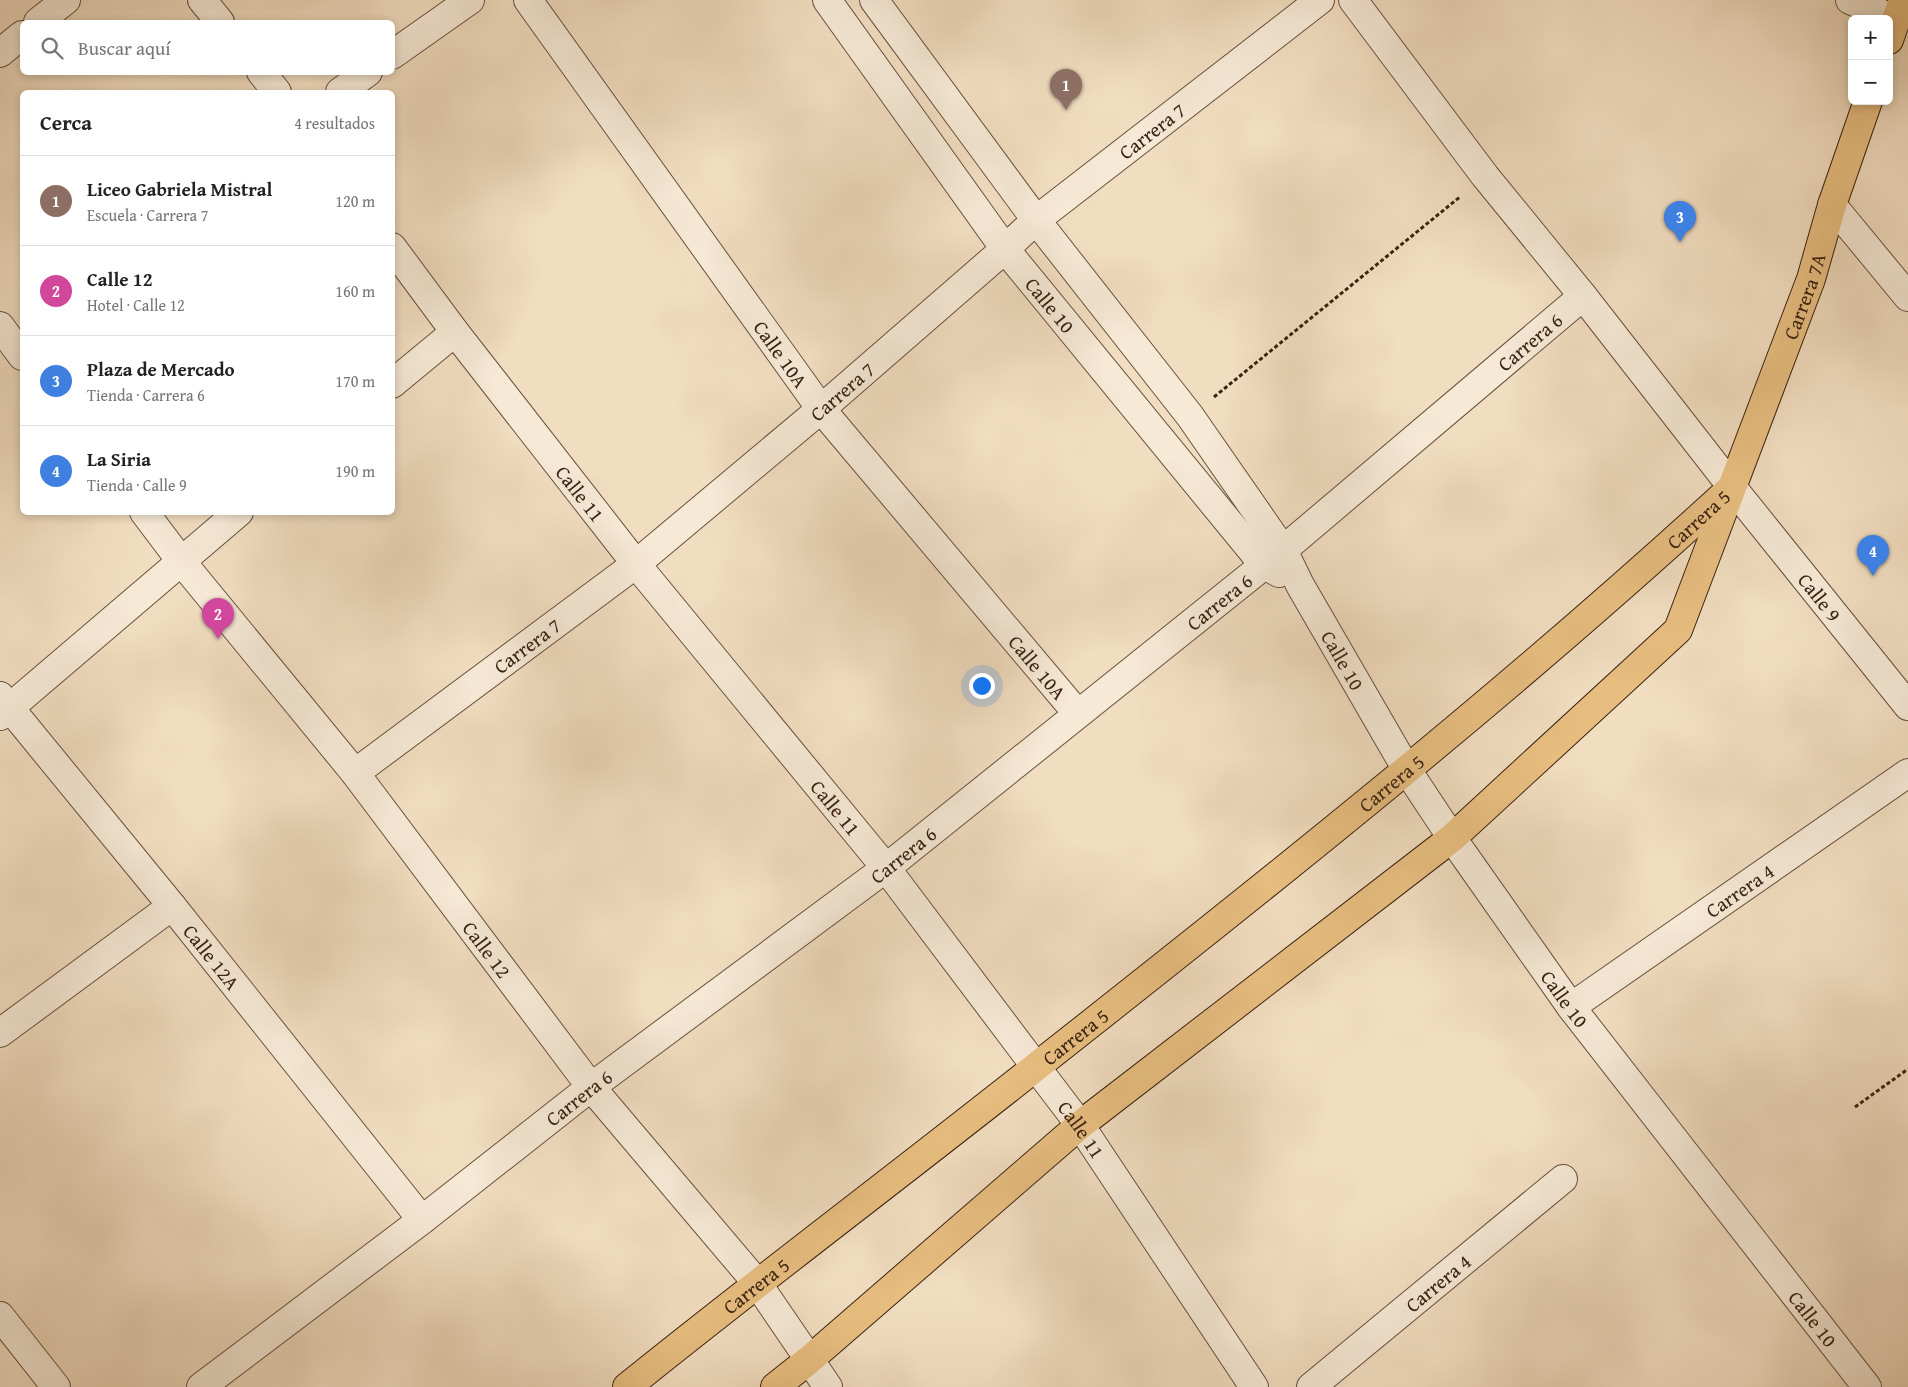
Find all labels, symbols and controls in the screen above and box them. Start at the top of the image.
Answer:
map controls [1848,15,1893,105]
button: + [1848,15,1893,60]
search box [20,20,395,75]
icon: search [38,34,66,62]
text: Buscar aquí [78,34,171,62]
button: − [1848,60,1893,105]
pin: 1 [1050,69,1082,110]
street label: Carrera 7 [1112,95,1191,166]
text: Cerca [40,107,92,138]
text: 4 resultados [294,111,375,135]
text: Liceo Gabriela Mistral [87,175,272,203]
text: 1 [52,189,60,213]
text: 120 m [335,189,375,213]
pin: 3 [1664,201,1696,242]
text: Escuela · Carrera 7 [87,203,208,227]
street label: Carrera 7A [1775,250,1832,343]
text: Calle 12 [87,265,152,293]
street label: Calle 10 [1019,270,1082,339]
text: 2 [52,279,60,303]
text: 160 m [335,279,375,303]
text: Hotel · Calle 12 [87,293,185,317]
street label: Carrera 6 [1490,305,1568,377]
street label: Calle 10A [747,314,815,393]
text: Plaza de Mercado [87,355,235,383]
street label: Carrera 7 [803,355,880,427]
text: 3 [52,369,60,393]
text: 170 m [335,369,375,393]
text: Tienda · Carrera 6 [87,383,205,407]
text: La Siria [87,445,151,473]
text: 4 [52,459,60,483]
text: 190 m [335,459,375,483]
street label: Calle 11 [549,459,612,527]
text: Tienda · Calle 9 [87,473,187,497]
street label: Carrera 5 [1659,482,1736,555]
pin: 4 [1857,535,1889,576]
street label: Carrera 6 [1180,566,1258,637]
street label: Calle 9 [1792,566,1849,627]
pin: 2 [202,598,234,639]
street label: Carrera 7 [487,611,566,680]
street label: Calle 10 [1315,625,1372,695]
street label: Calle 10A [1002,628,1074,705]
your location [969,673,995,699]
street label: Carrera 5 [1352,747,1430,819]
street label: Calle 11 [804,773,868,841]
street label: Carrera 6 [864,819,942,890]
street label: Carrera 4 [1699,856,1779,924]
street label: Calle 12 [456,915,518,984]
street label: Calle 12A [177,917,247,996]
street label: Calle 10 [1535,964,1596,1033]
street label: Carrera 5 [1036,1001,1114,1071]
street label: Carrera 6 [539,1062,618,1132]
street label: Calle 11 [1052,1094,1112,1164]
street label: Carrera 4 [1398,1247,1477,1318]
street label: Carrera 5 [716,1250,795,1320]
street label: Calle 10 [1782,1284,1845,1353]

